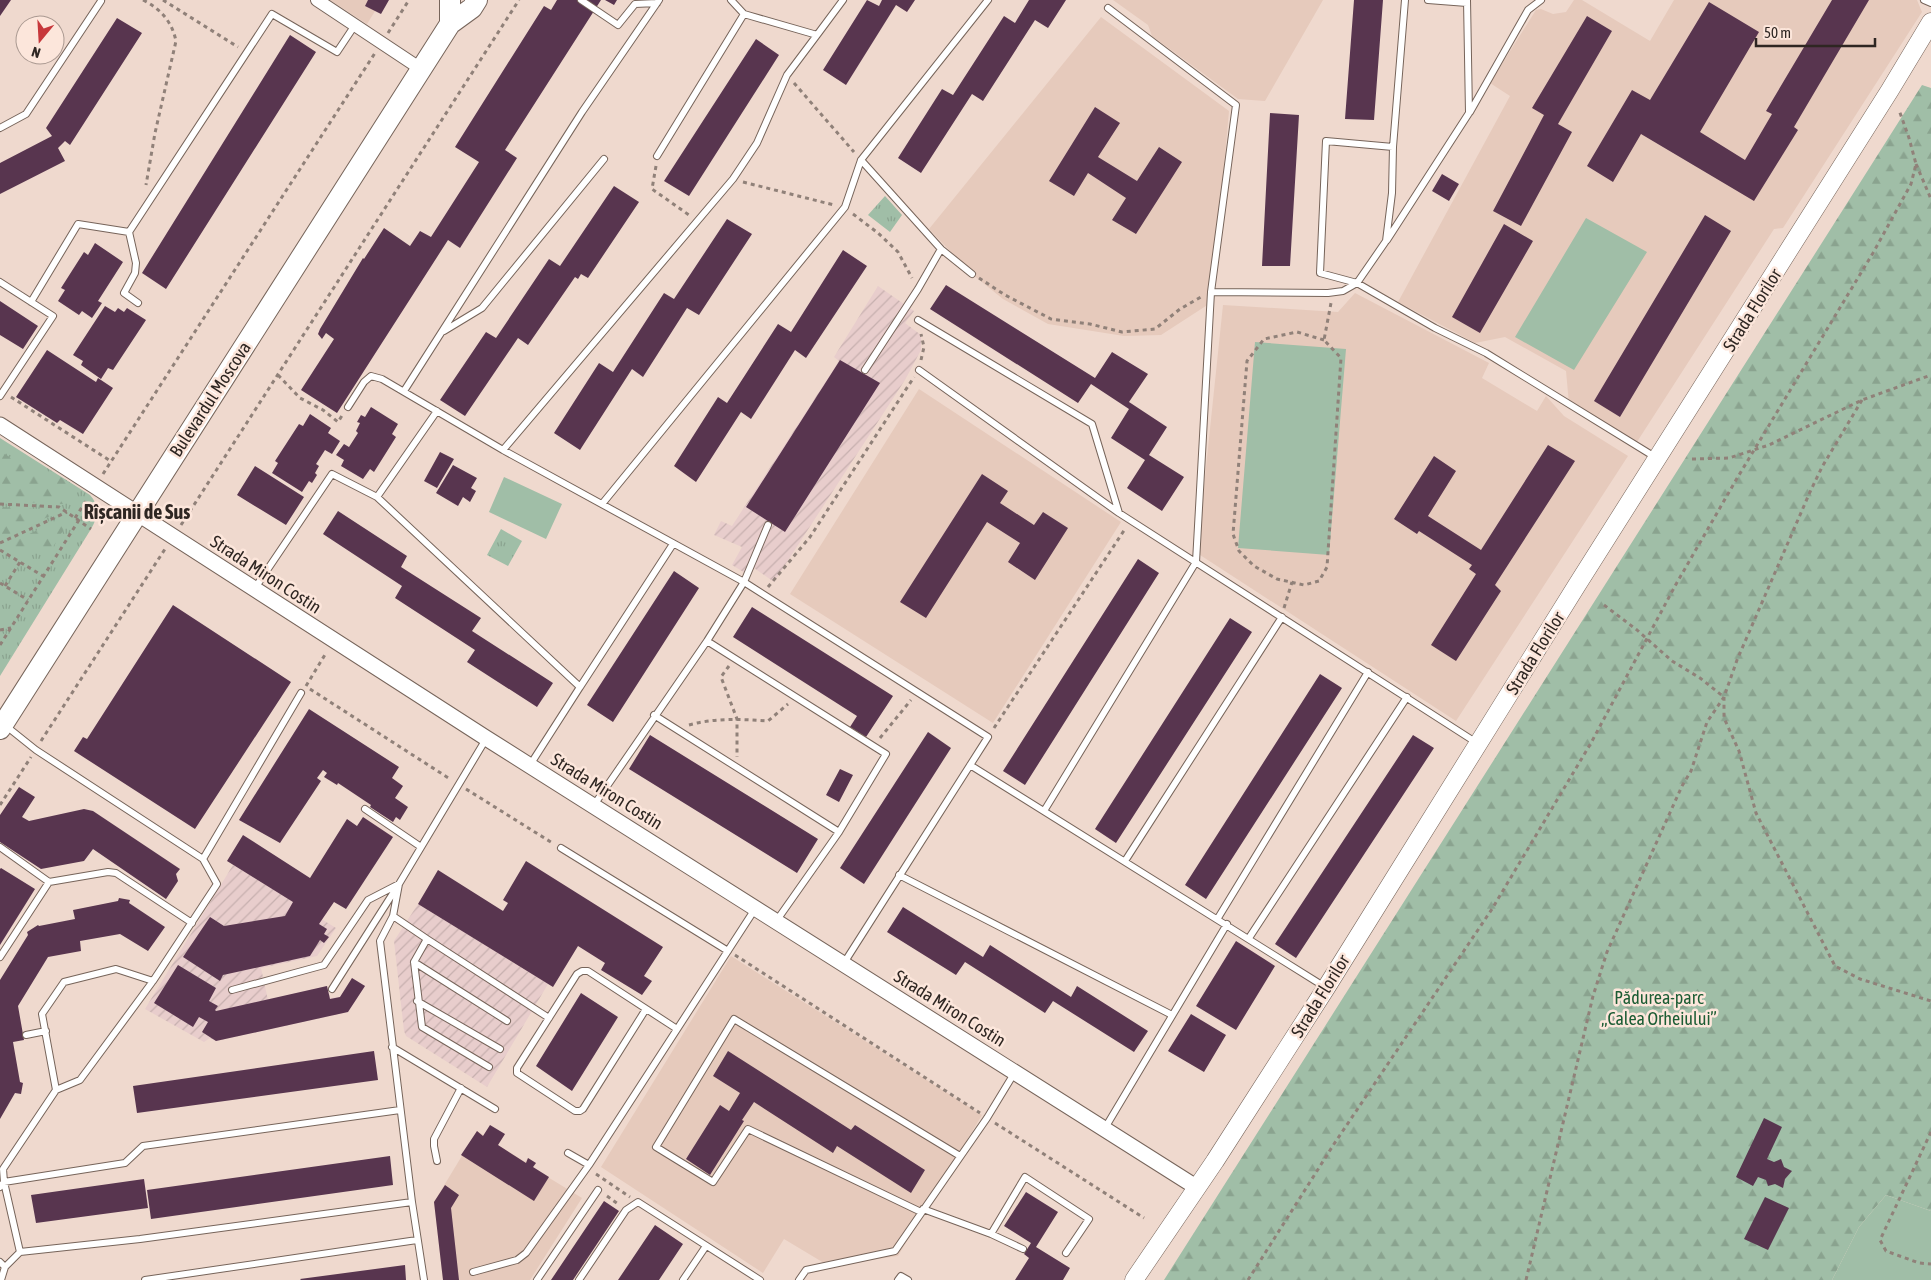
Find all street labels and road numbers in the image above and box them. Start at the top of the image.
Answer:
street label: Strada Florilor [1718,264,1786,355]
street label: Bulevardul Moscova [165,338,255,460]
street label: Strada Miron Costin [207,530,325,618]
street label: Strada Florilor [1501,607,1569,698]
street label: Strada Miron Costin [547,748,667,834]
street label: Strada Florilor [1286,950,1354,1041]
street label: Strada Miron Costin [890,965,1010,1051]

